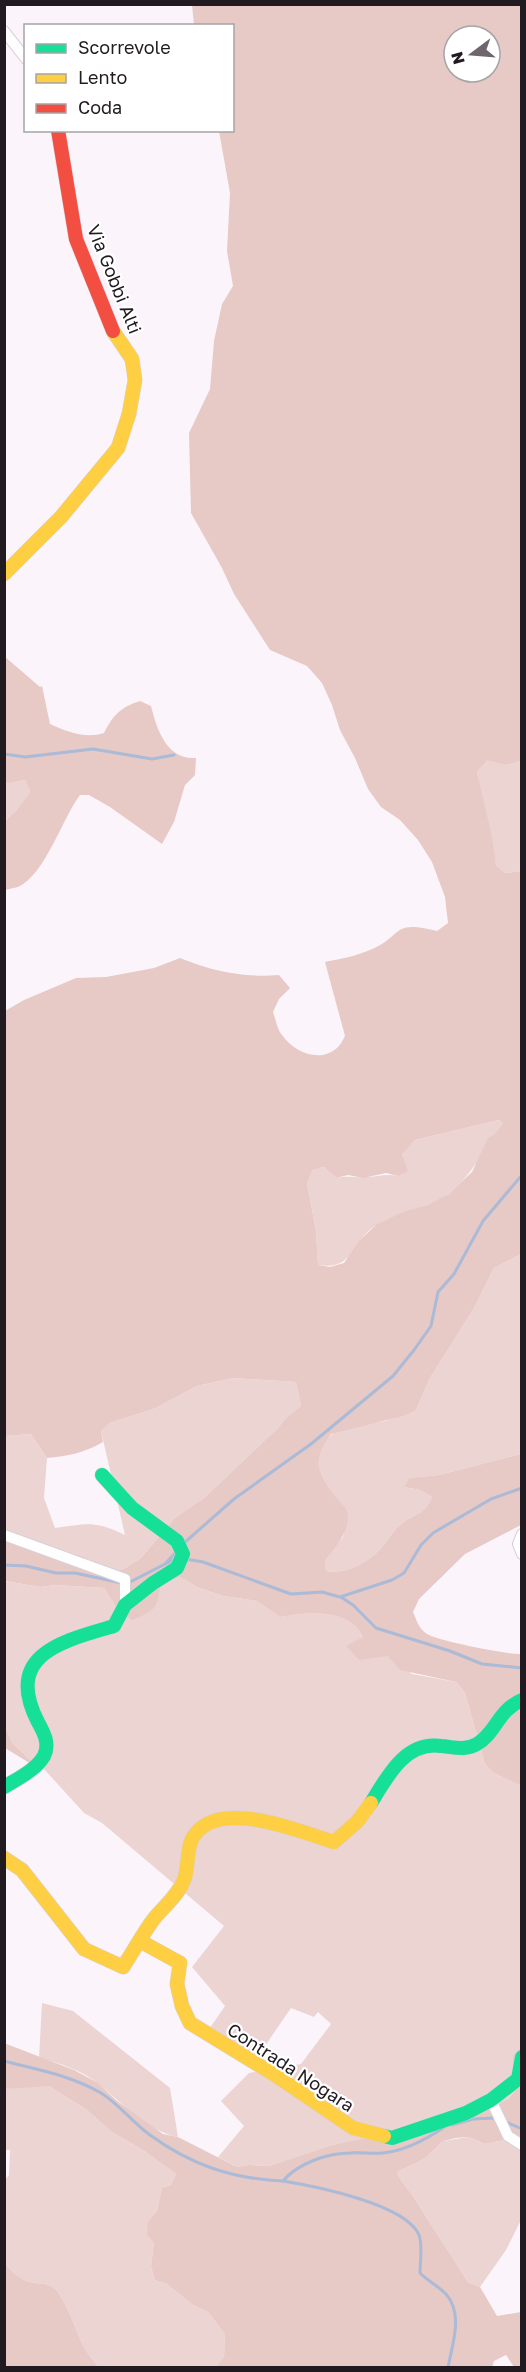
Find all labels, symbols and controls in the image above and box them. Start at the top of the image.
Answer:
legend [24,24,234,132]
north arrow [442,24,502,84]
text: Scorrevole [78,36,171,58]
text: N [446,50,469,67]
text: Lento [78,66,127,88]
text: Coda [78,96,122,118]
street label: Via Gobbi Alti [83,221,147,337]
street label: Contrada Nogara [224,2018,358,2116]

